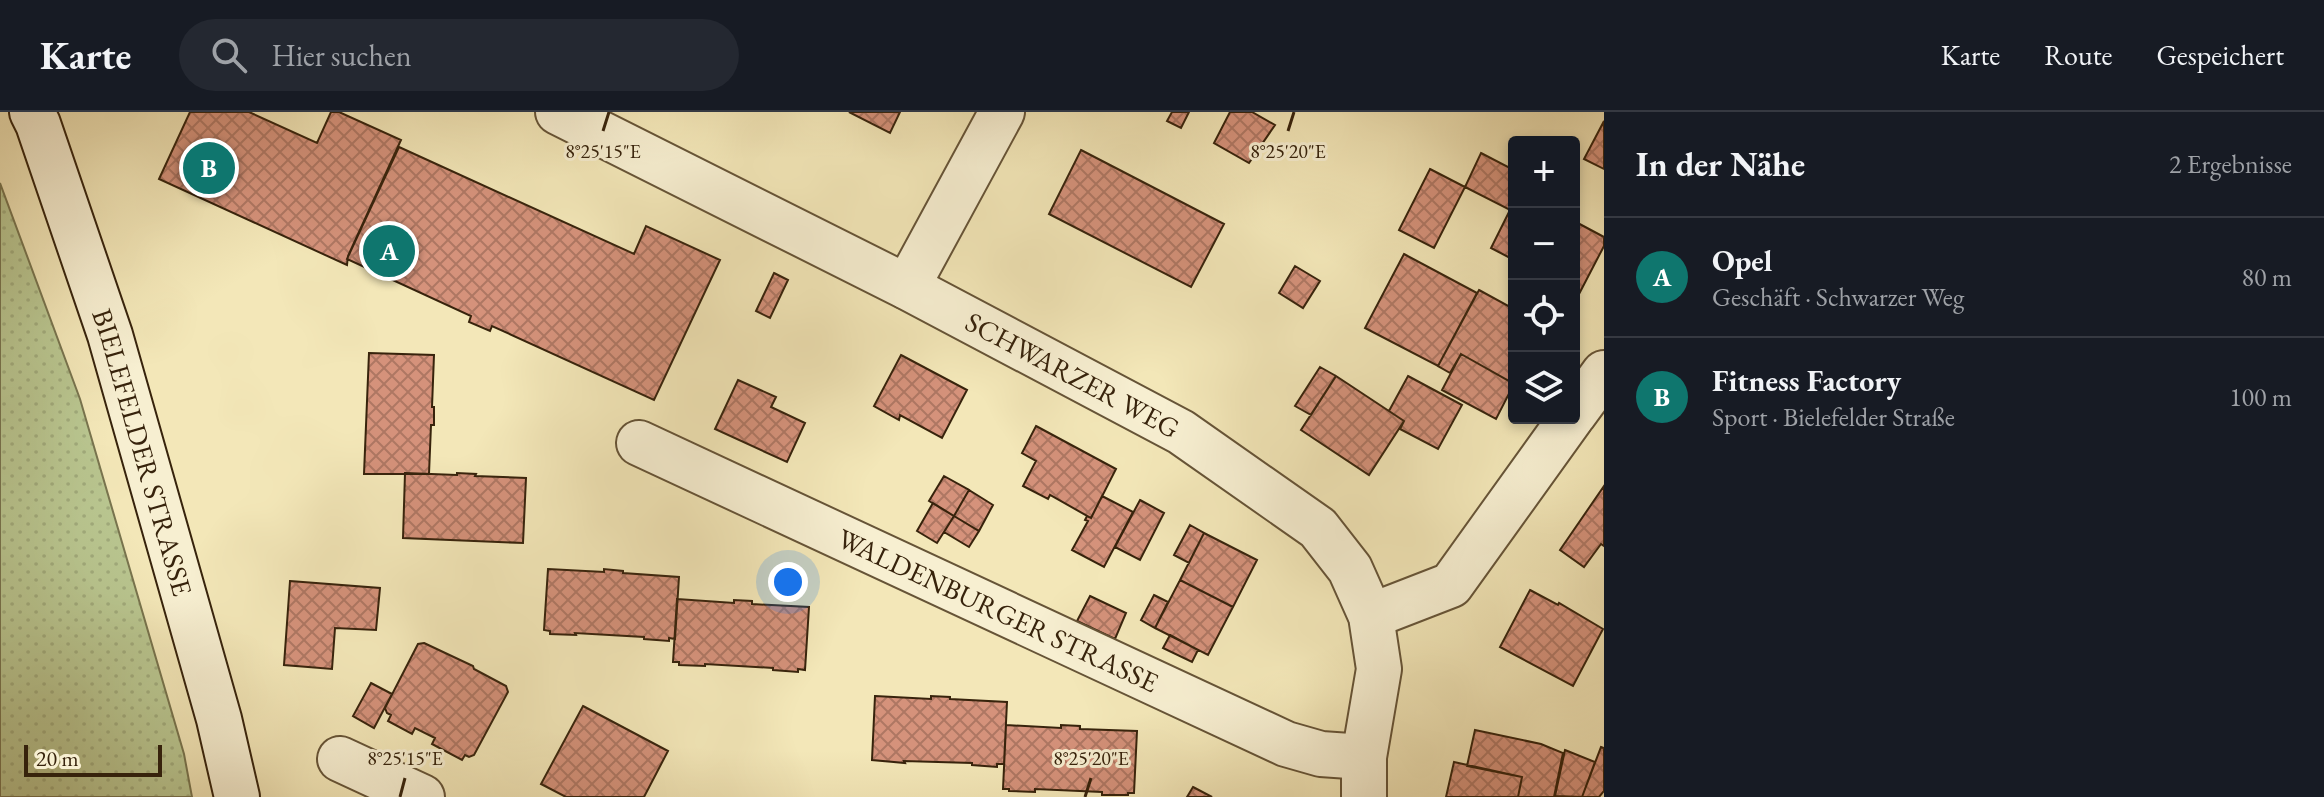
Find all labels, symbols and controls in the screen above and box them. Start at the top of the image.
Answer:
search box [179,19,739,91]
text: Karte [40,31,131,80]
icon: search [207,33,251,77]
text: Hier suchen [271,36,412,75]
text: Karte [1941,37,2000,73]
text: Route [2044,37,2112,73]
text: Gespeichert [2156,37,2284,73]
map controls [1508,136,1580,424]
button: + [1508,136,1580,208]
pin: B [183,138,235,198]
text: 8°25'15"E [565,138,641,164]
text: 8°25'20"E [1250,138,1326,164]
text: In der Nähe [1636,142,1805,186]
text: 2 Ergebnisse [2169,147,2292,181]
button: − [1508,208,1580,280]
pin: A [363,221,415,281]
text: Opel [1712,241,1772,280]
text: A [1653,260,1671,294]
text: 80 m [2242,260,2292,294]
button: locate [1508,280,1580,352]
text: Geschäft · Schwarzer Weg [1712,280,1964,314]
street label: SCHWARZER WEG [960,303,1186,446]
street label: BIELEFELDER STRASSE [84,304,201,600]
button: layers [1508,352,1580,424]
text: Fitness Factory [1712,361,1901,400]
text: B [1654,380,1670,414]
text: 100 m [2229,380,2292,414]
text: Sport · Bielefelder Straße [1712,400,1955,434]
street label: WALDENBURGER STRASSE [832,520,1164,700]
your location [768,562,808,602]
scale bar [24,741,162,777]
text: 20 m [36,744,79,773]
text: 8°25'15"E [367,745,443,771]
text: 8°25'20"E [1053,745,1129,771]

